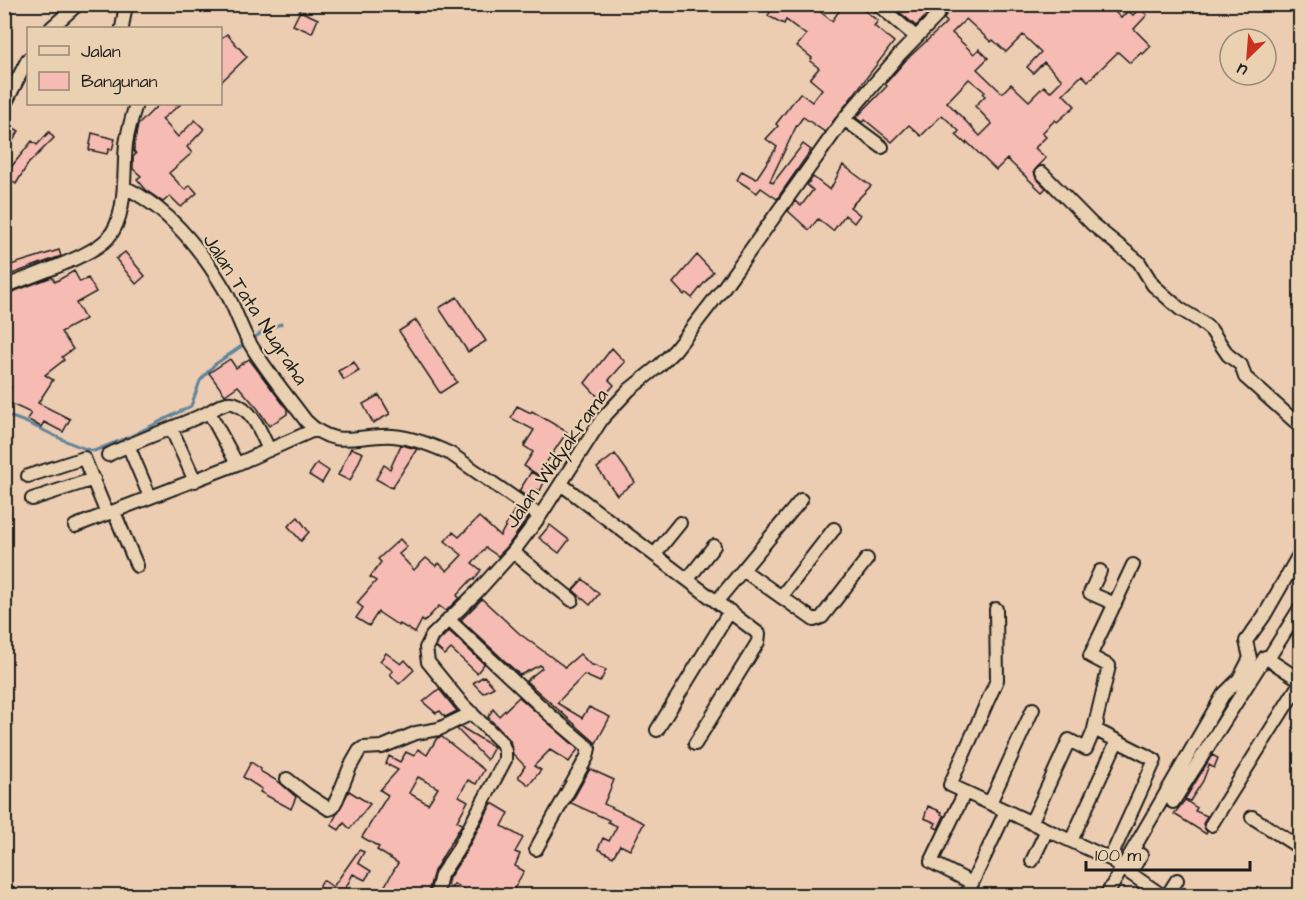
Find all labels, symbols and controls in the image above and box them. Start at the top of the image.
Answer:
legend [27,27,222,105]
north arrow [1218,27,1278,87]
text: Jalan [81,39,121,64]
text: U [1233,58,1251,82]
text: Bangunan [81,69,158,95]
street label: Jalan Tata Nugraha [195,228,315,391]
street label: Jalan Widyakrama [498,383,616,535]
scale bar [1086,834,1250,872]
text: 100 m [1095,843,1141,868]

